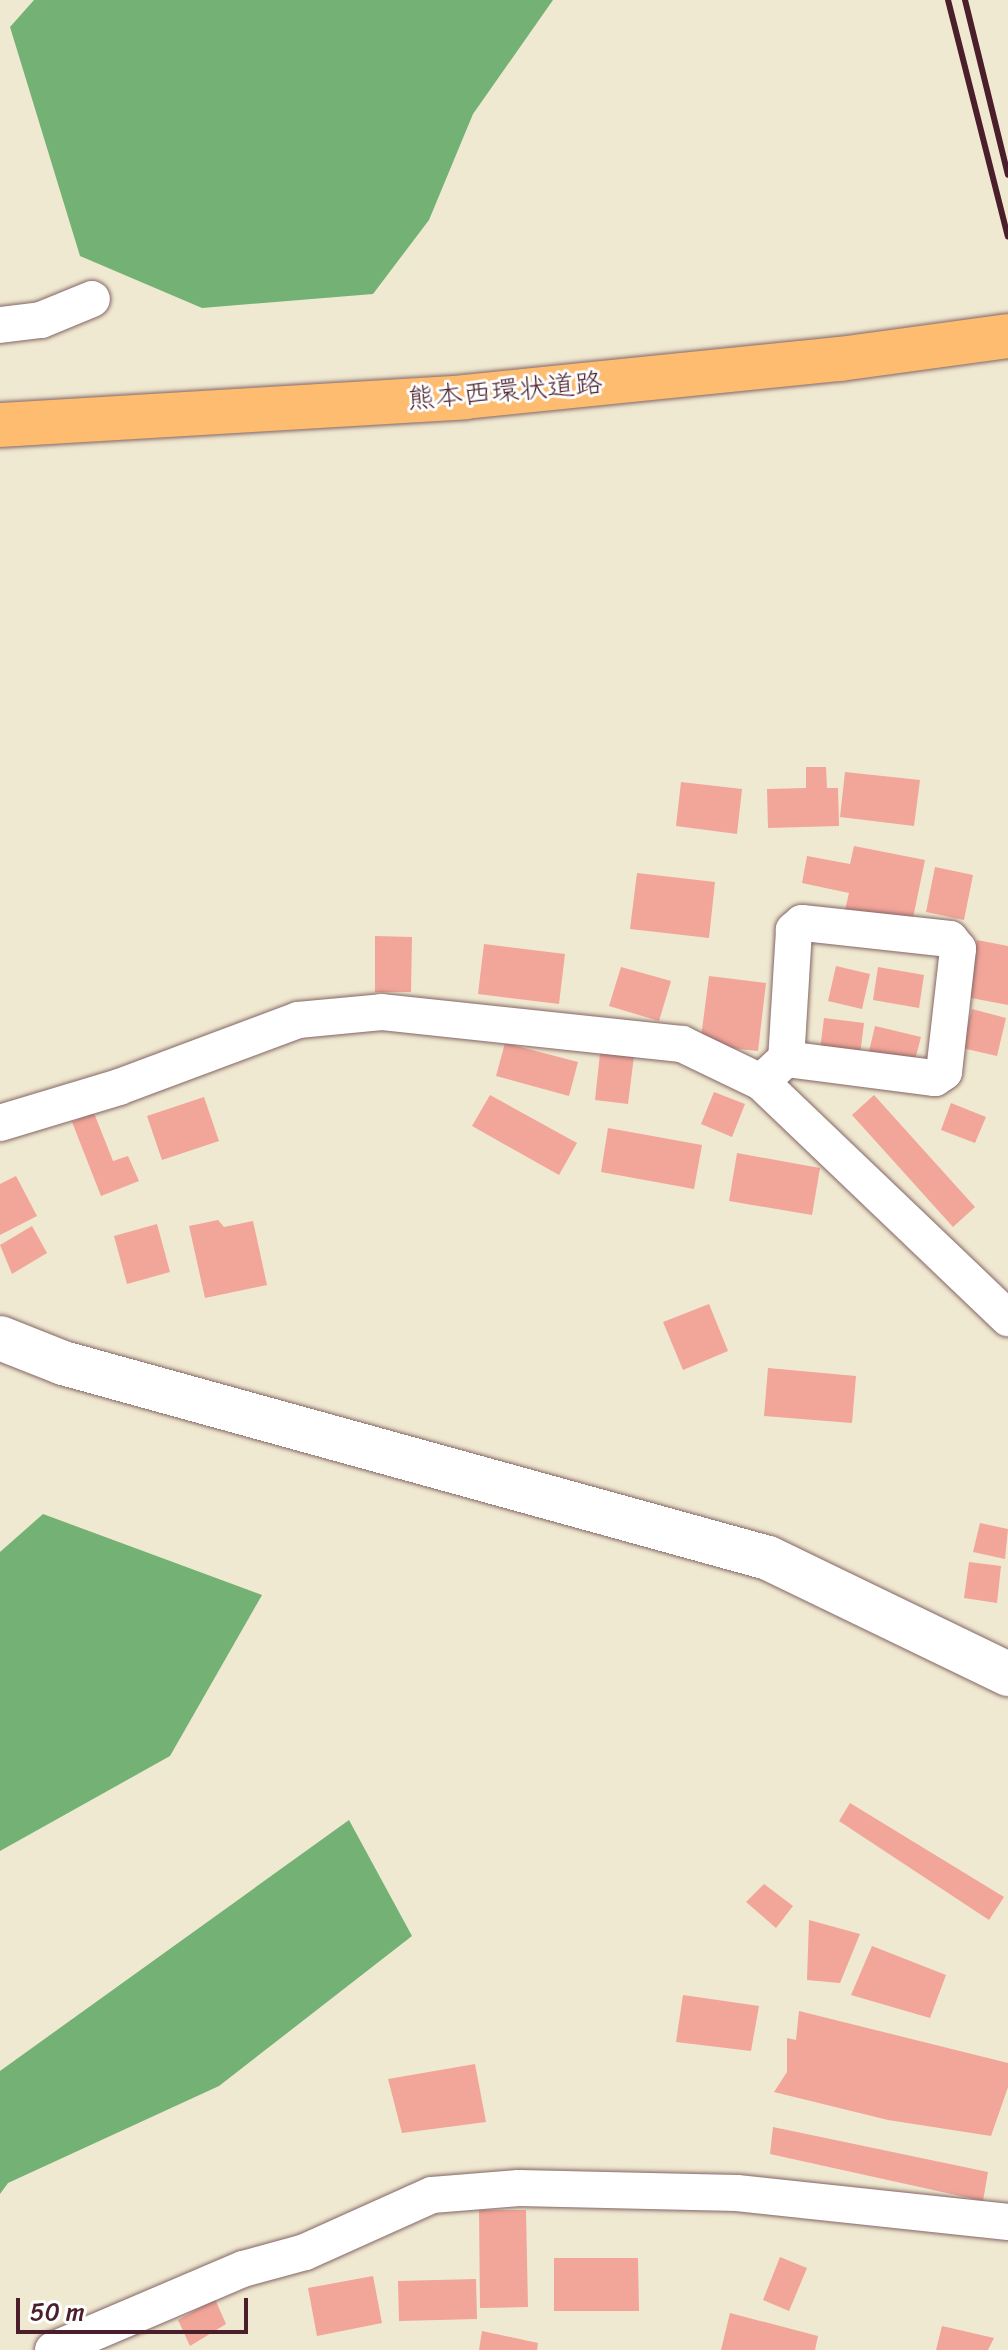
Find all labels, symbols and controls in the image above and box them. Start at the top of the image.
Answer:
street label: 熊本西環状道路 [406,366,604,416]
scale bar [20,2282,252,2332]
text: 50 m [30,2291,85,2333]

